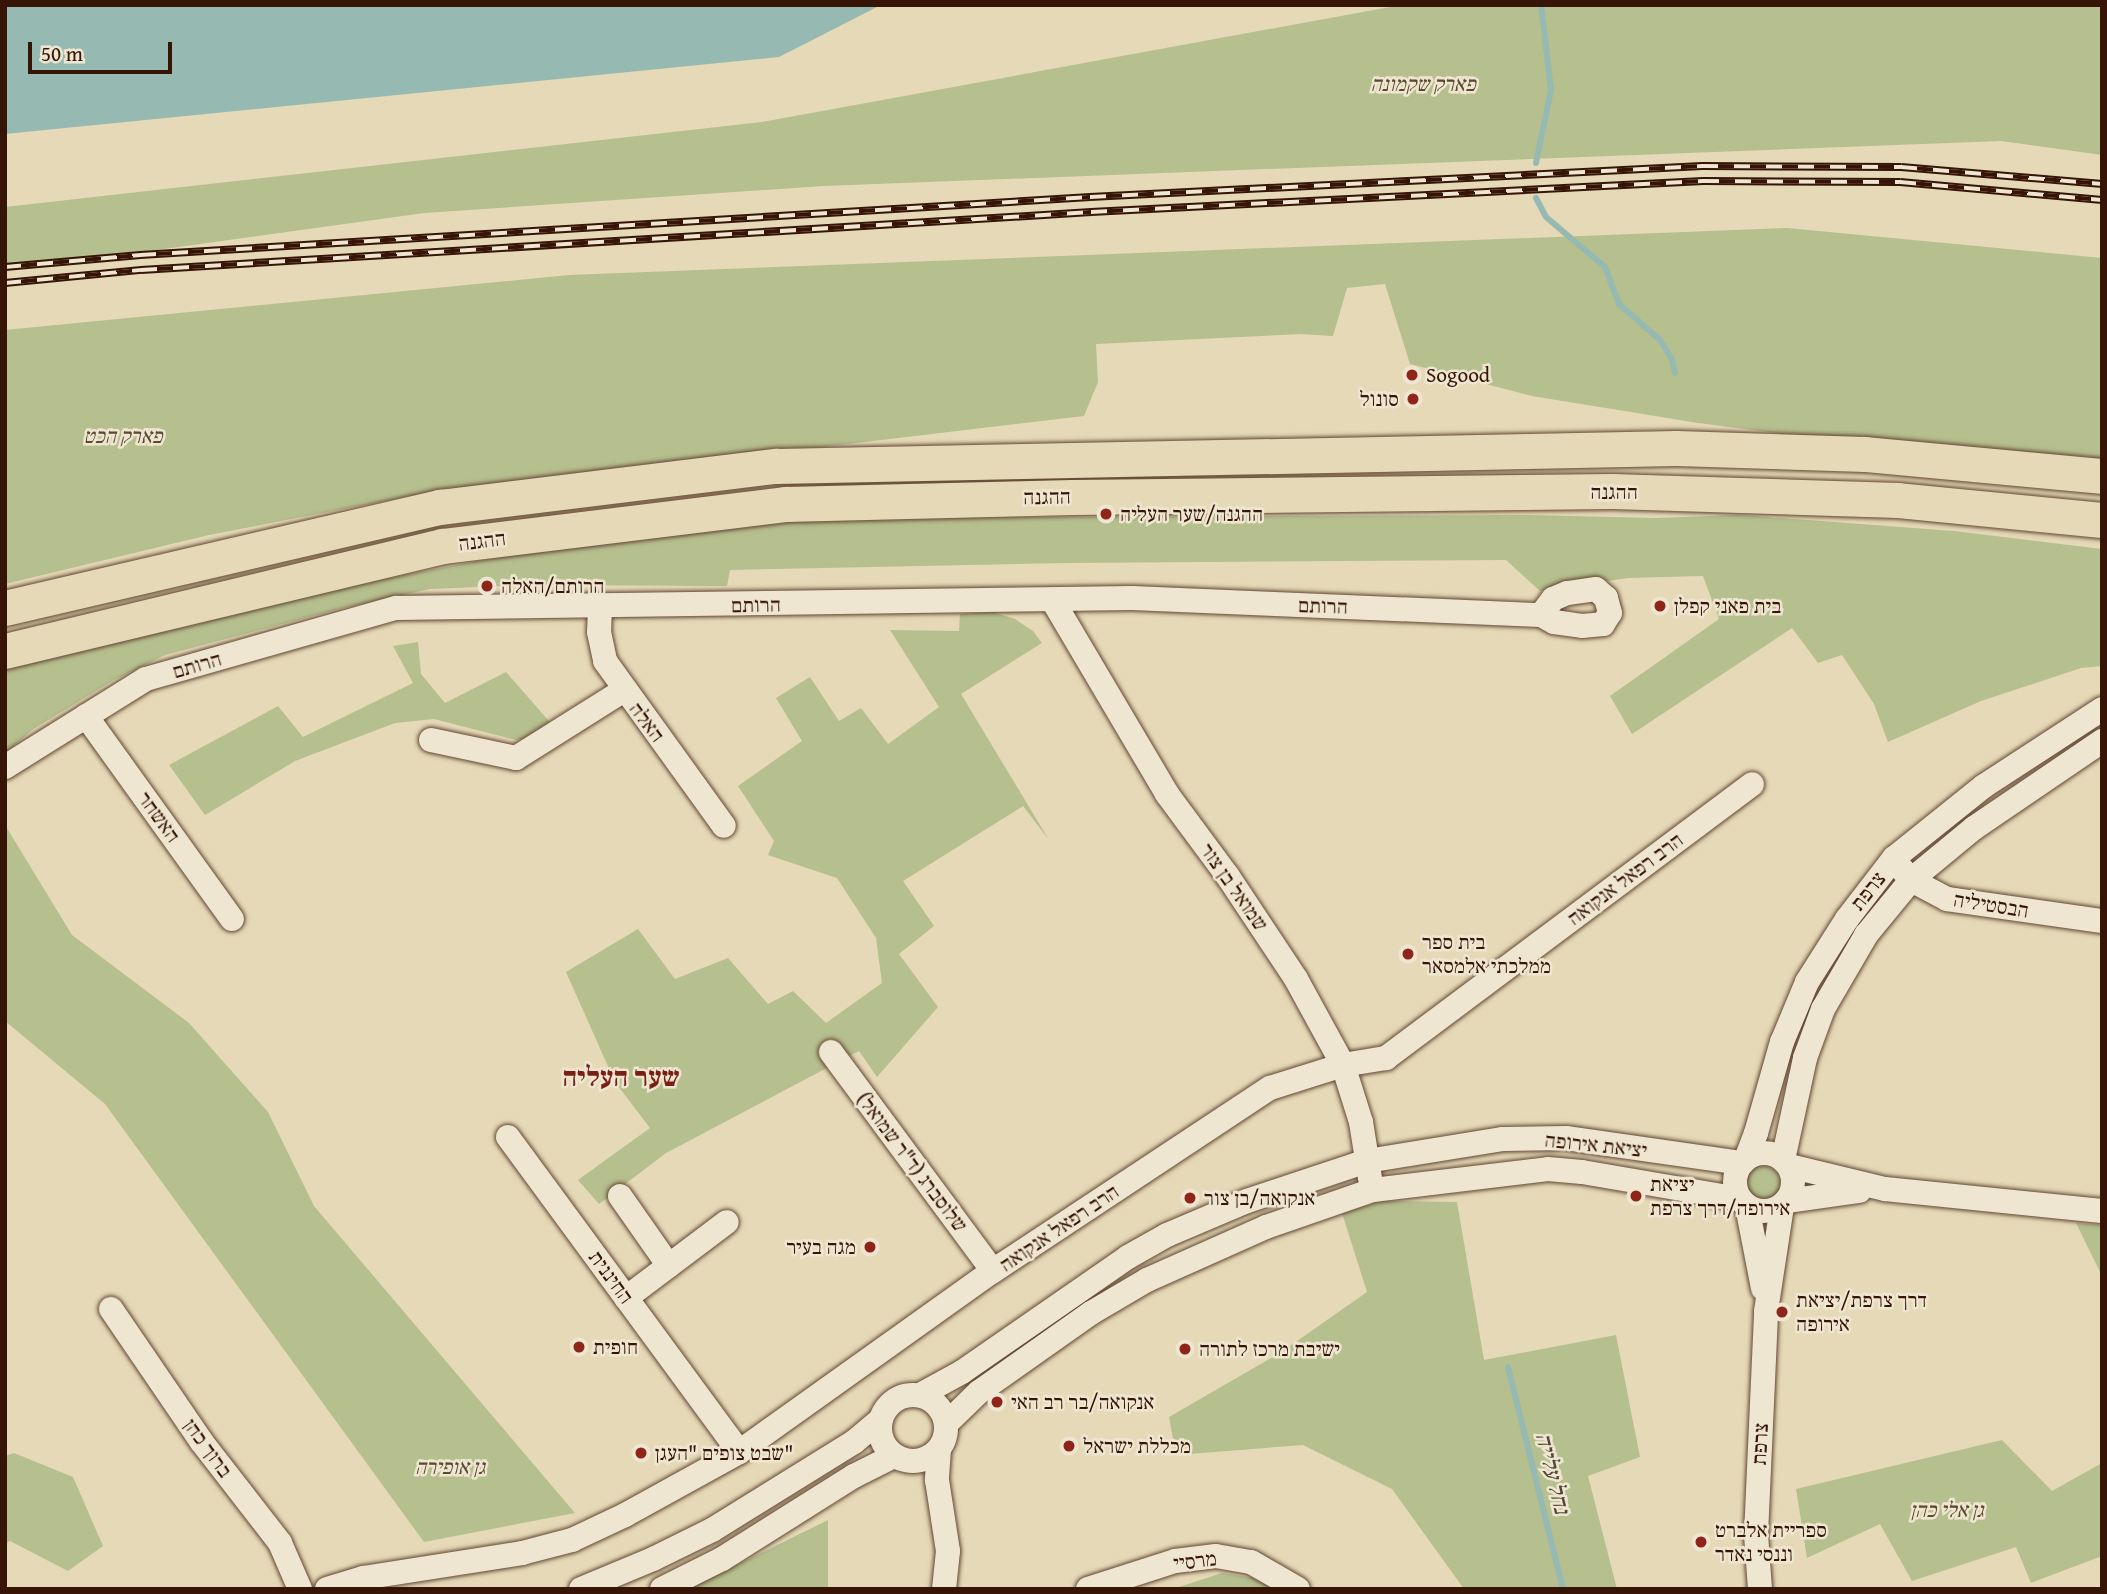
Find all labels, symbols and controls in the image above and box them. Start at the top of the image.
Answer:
scale bar [32,28,175,72]
text: 50 m [41,38,83,69]
park label: פארק שקמונה [1370,71,1476,97]
place label: Sogood [1426,362,1490,388]
marker: Sogood [1404,367,1420,383]
place label: סונול [1360,386,1399,412]
marker: סונול [1405,391,1421,407]
park label: פארק הכט [84,423,162,449]
street label: ההגנה [1590,479,1638,505]
street label: ההגנה [1023,484,1071,510]
place label: ההגנה/שער העליה [1120,501,1263,527]
marker: ההגנה/שער העליה [1098,506,1114,522]
street label: ההגנה [457,526,507,556]
place label: הרותם/האלה [501,573,604,599]
marker: הרותם/האלה [479,578,495,594]
street label: הרותם [731,592,781,618]
street label: הרותם [1298,593,1348,619]
place label: בית פאני קפלן [1674,593,1781,619]
marker: בית פאני קפלן [1652,598,1668,614]
street label: הרותם [170,646,224,684]
street label: האלה [624,697,670,747]
street label: האשחר [132,787,186,847]
street label: הרב רפאל אנקואה [1562,827,1688,931]
street label: שמואל בן צור [1195,838,1273,936]
street label: צרפת [1845,866,1891,916]
street label: הבסטיליה [1952,887,2030,923]
place label: בית ספר ממלכתי אלמסאר [1422,929,1551,979]
marker: בית ספר ממלכתי אלמסאר [1400,946,1416,962]
district label: שער העליה [562,1059,680,1093]
street label: שלוסברג (ד"ר שמואל) [851,1087,973,1237]
street label: יציאת אירופה [1543,1127,1649,1163]
place label: יציאת אירופה/דרך צרפת [1650,1171,1790,1221]
street label: הרב רפאל אנקואה [995,1179,1123,1277]
place label: אנקואה/בן צור [1204,1185,1315,1211]
marker: יציאת אירופה/דרך צרפת [1628,1188,1644,1204]
marker: אנקואה/בן צור [1182,1190,1198,1206]
place label: מגה בעיר [786,1234,856,1260]
marker: מגה בעיר [862,1239,878,1255]
street label: החיננית [583,1245,639,1309]
place label: דרך צרפת/יציאת אירופה [1796,1287,1927,1337]
marker: דרך צרפת/יציאת אירופה [1774,1304,1790,1320]
place label: חופית [593,1334,638,1360]
place label: ישיבת מרכז לתורה [1199,1336,1340,1362]
marker: חופית [571,1339,587,1355]
marker: ישיבת מרכז לתורה [1177,1341,1193,1357]
place label: אנקואה/בר רב האי [1011,1389,1154,1415]
marker: אנקואה/בר רב האי [989,1394,1005,1410]
street label: ברוך כהן [178,1414,238,1482]
street label: צרפת [1746,1422,1774,1466]
water label: נחל עלייה [1530,1429,1576,1517]
place label: מכללת ישראל [1083,1433,1191,1459]
marker: מכללת ישראל [1061,1438,1077,1454]
place label: שבט צופים "העגן" [655,1440,793,1466]
marker: שבט צופים "העגן" [633,1445,649,1461]
park label: גן אופירה [415,1454,485,1480]
park label: גן אלי כהן [1910,1497,1984,1523]
place label: ספריית אלברט וננסי נאדר [1715,1517,1827,1567]
marker: ספריית אלברט וננסי נאדר [1693,1534,1709,1550]
street label: מרסיי [1172,1546,1218,1576]

